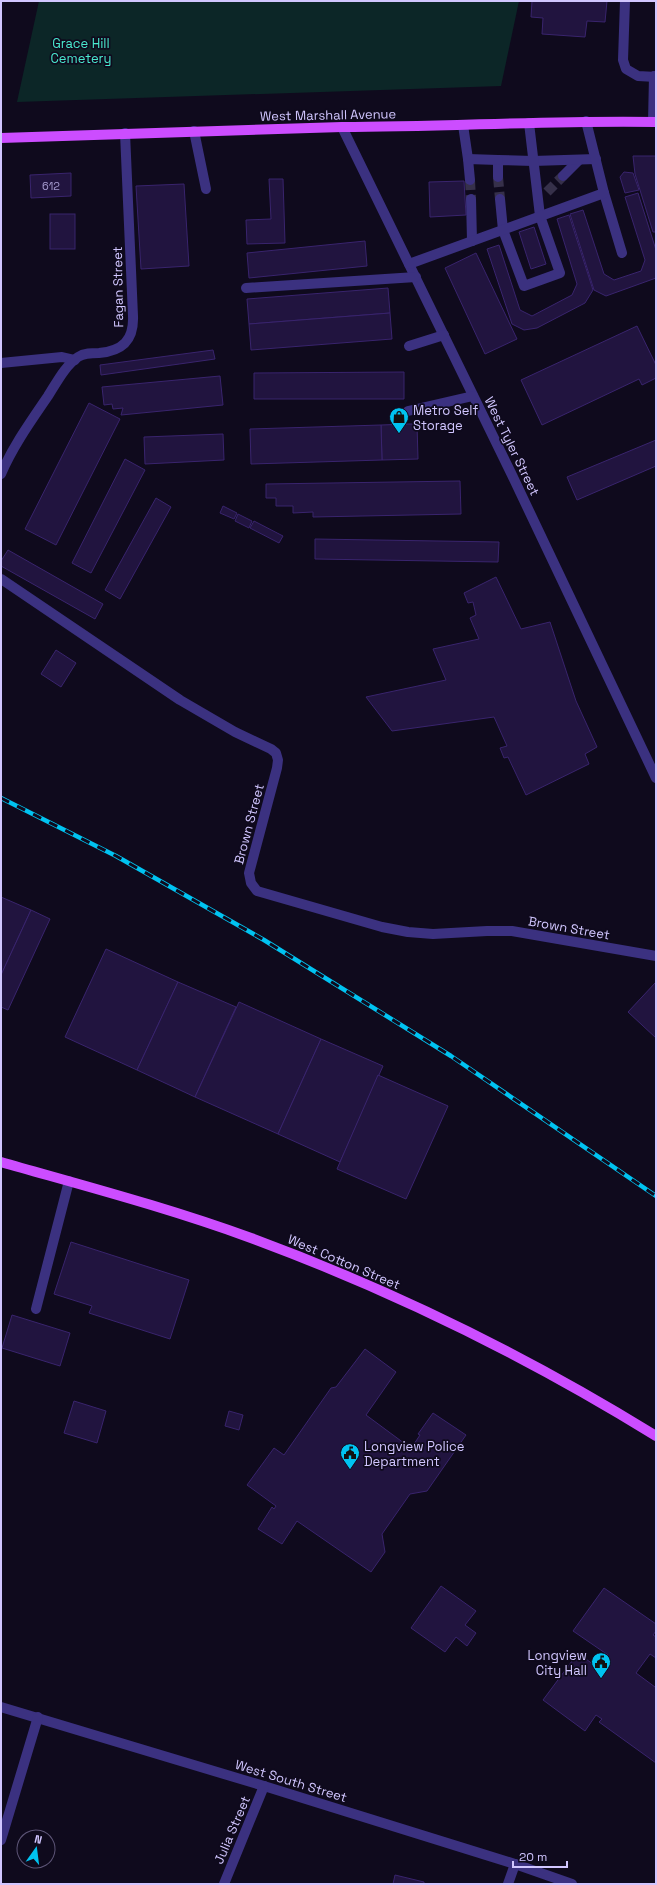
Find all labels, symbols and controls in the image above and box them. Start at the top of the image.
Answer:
park label: Grace Hill Cemetery [51,35,111,67]
street label: West Marshall Avenue [260,105,396,125]
house number: 612 [42,179,60,193]
street label: Fagan Street [109,246,127,328]
street label: West Tyler Street [481,394,543,498]
place label: Metro Self Storage [413,402,479,434]
shop icon: Metro Self Storage [388,406,410,434]
street label: Brown Street [230,782,268,866]
street label: Brown Street [527,912,611,944]
street label: West Cotton Street [285,1231,403,1293]
place label: Longview Police Department [364,1438,464,1470]
public building icon: Longview Police Department [339,1442,361,1470]
place label: Longview City Hall [527,1647,587,1679]
public building icon: Longview City Hall [590,1651,612,1679]
street label: West South Street [233,1756,349,1806]
street label: Julia Street [210,1793,254,1867]
north arrow [16,1829,56,1869]
text: N [33,1832,44,1847]
scale bar [513,1843,567,1869]
text: 20 m [519,1849,547,1865]

